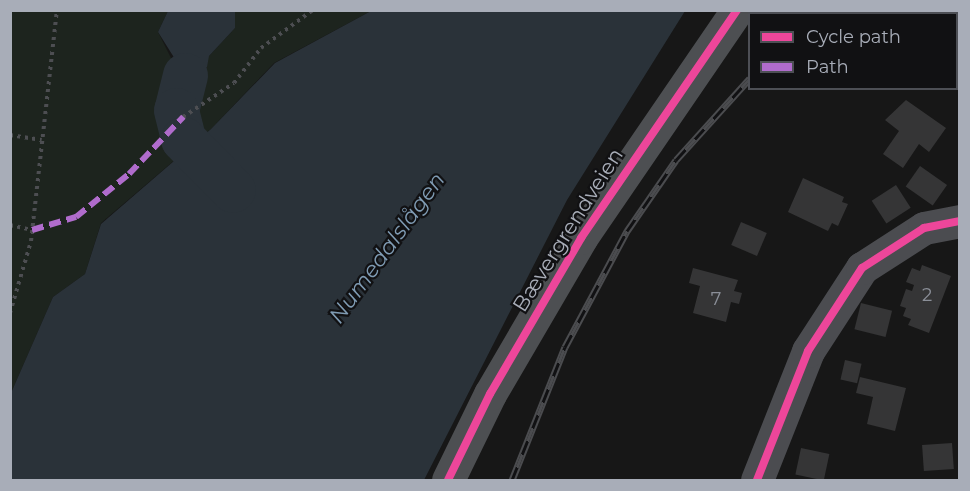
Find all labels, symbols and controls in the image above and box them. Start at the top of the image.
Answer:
legend [748,12,958,90]
text: Cycle path [806,26,901,48]
text: Path [806,56,849,78]
street label: Bævergrendveien [507,144,629,316]
water label: Numedalslågen [323,167,451,329]
house number: 2 [922,284,932,306]
house number: 7 [711,288,721,310]

